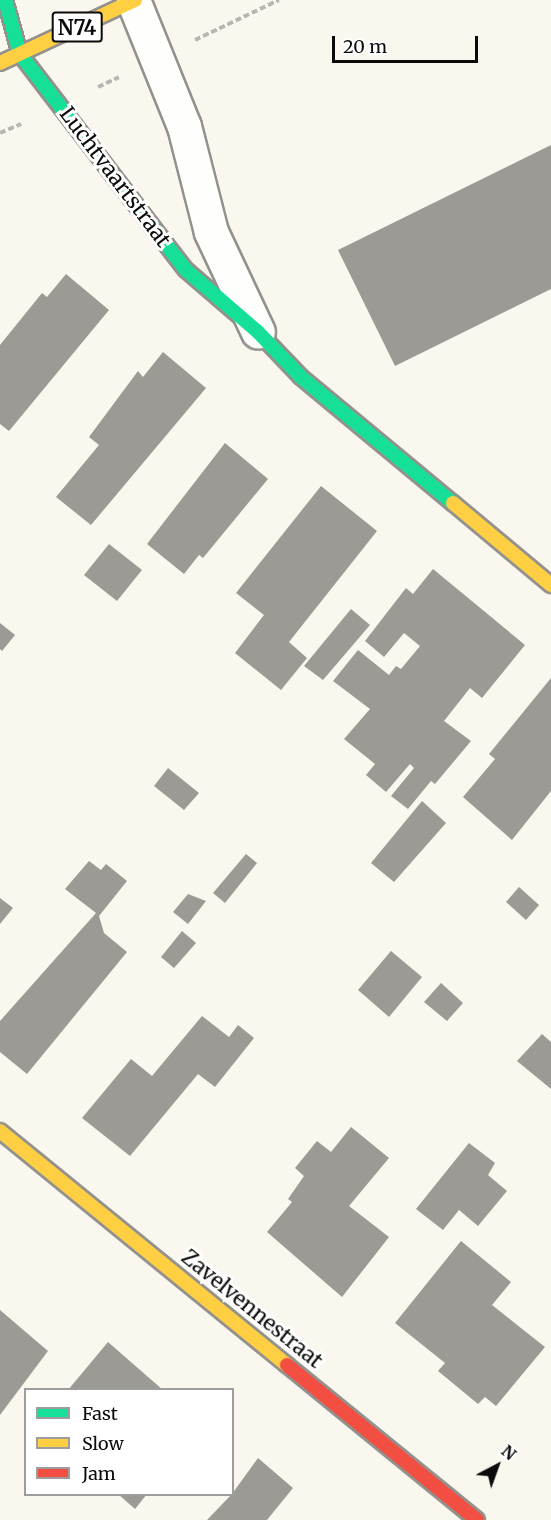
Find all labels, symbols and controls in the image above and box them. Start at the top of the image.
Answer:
road number: N74 [52,10,103,44]
scale bar [335,24,480,62]
text: 20 m [343,35,387,58]
street label: Luchtvaartstraat [54,102,176,252]
street label: Zavelvennestraat [176,1244,328,1374]
legend [24,1388,234,1496]
text: Fast [82,1402,118,1425]
text: Slow [82,1432,124,1455]
north arrow [467,1436,527,1496]
text: N [497,1441,520,1464]
text: Jam [82,1462,116,1485]

